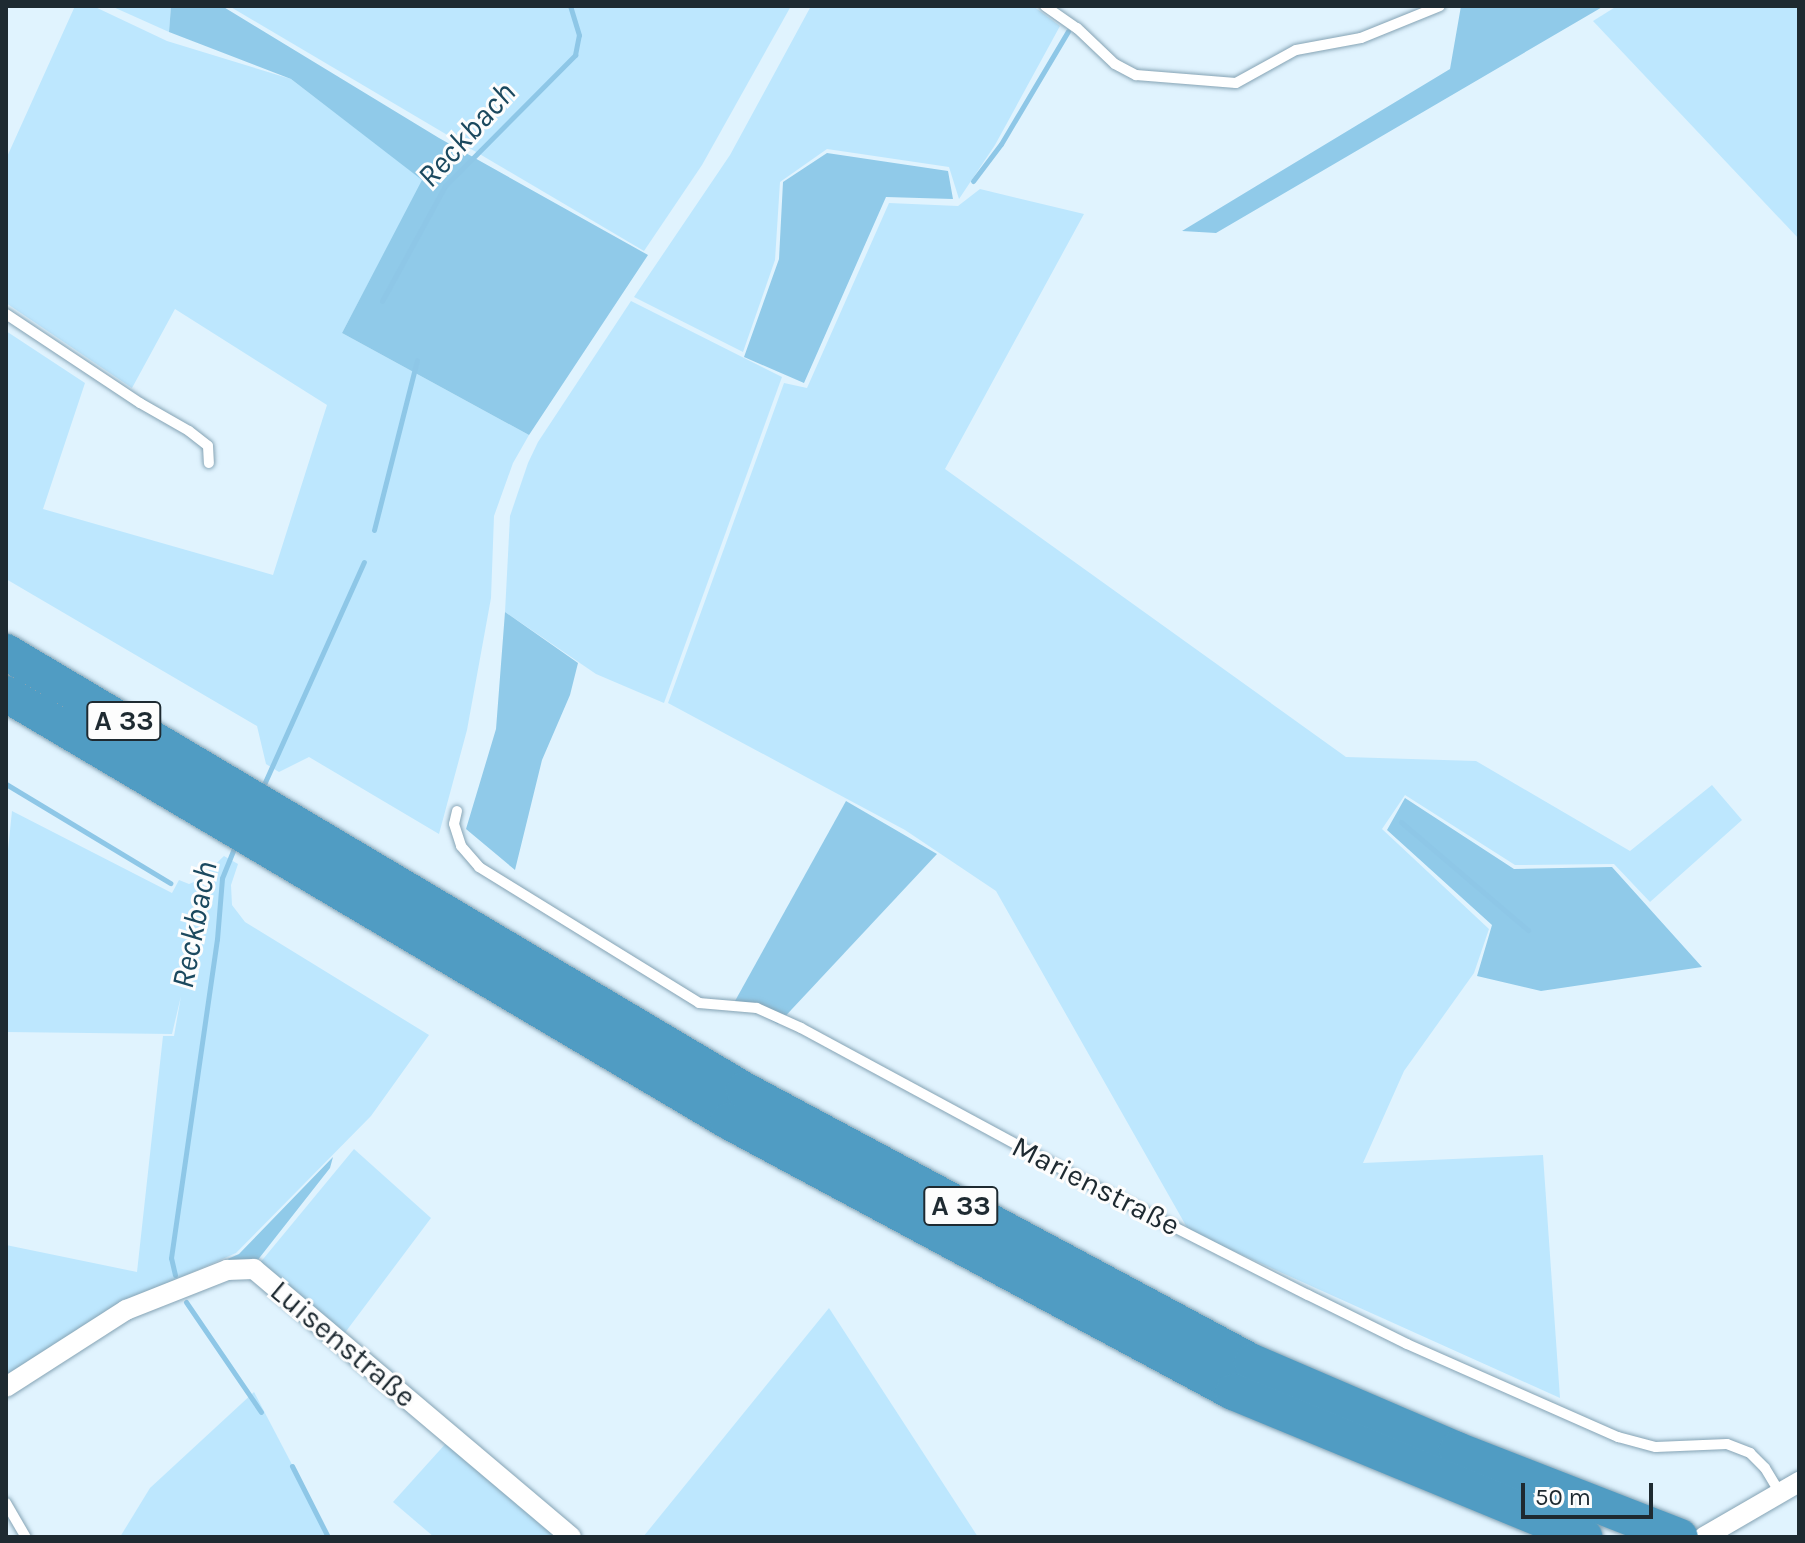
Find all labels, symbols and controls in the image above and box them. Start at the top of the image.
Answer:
water label: Reckbach [410,74,524,196]
road number: A 33 [86,697,162,745]
water label: Reckbach [164,858,226,992]
street label: Marienstraße [1006,1128,1186,1244]
road number: A 33 [923,1182,999,1230]
street label: Luisenstraße [263,1273,423,1415]
scale bar [1525,1467,1657,1517]
text: 50 m [1535,1483,1591,1511]

